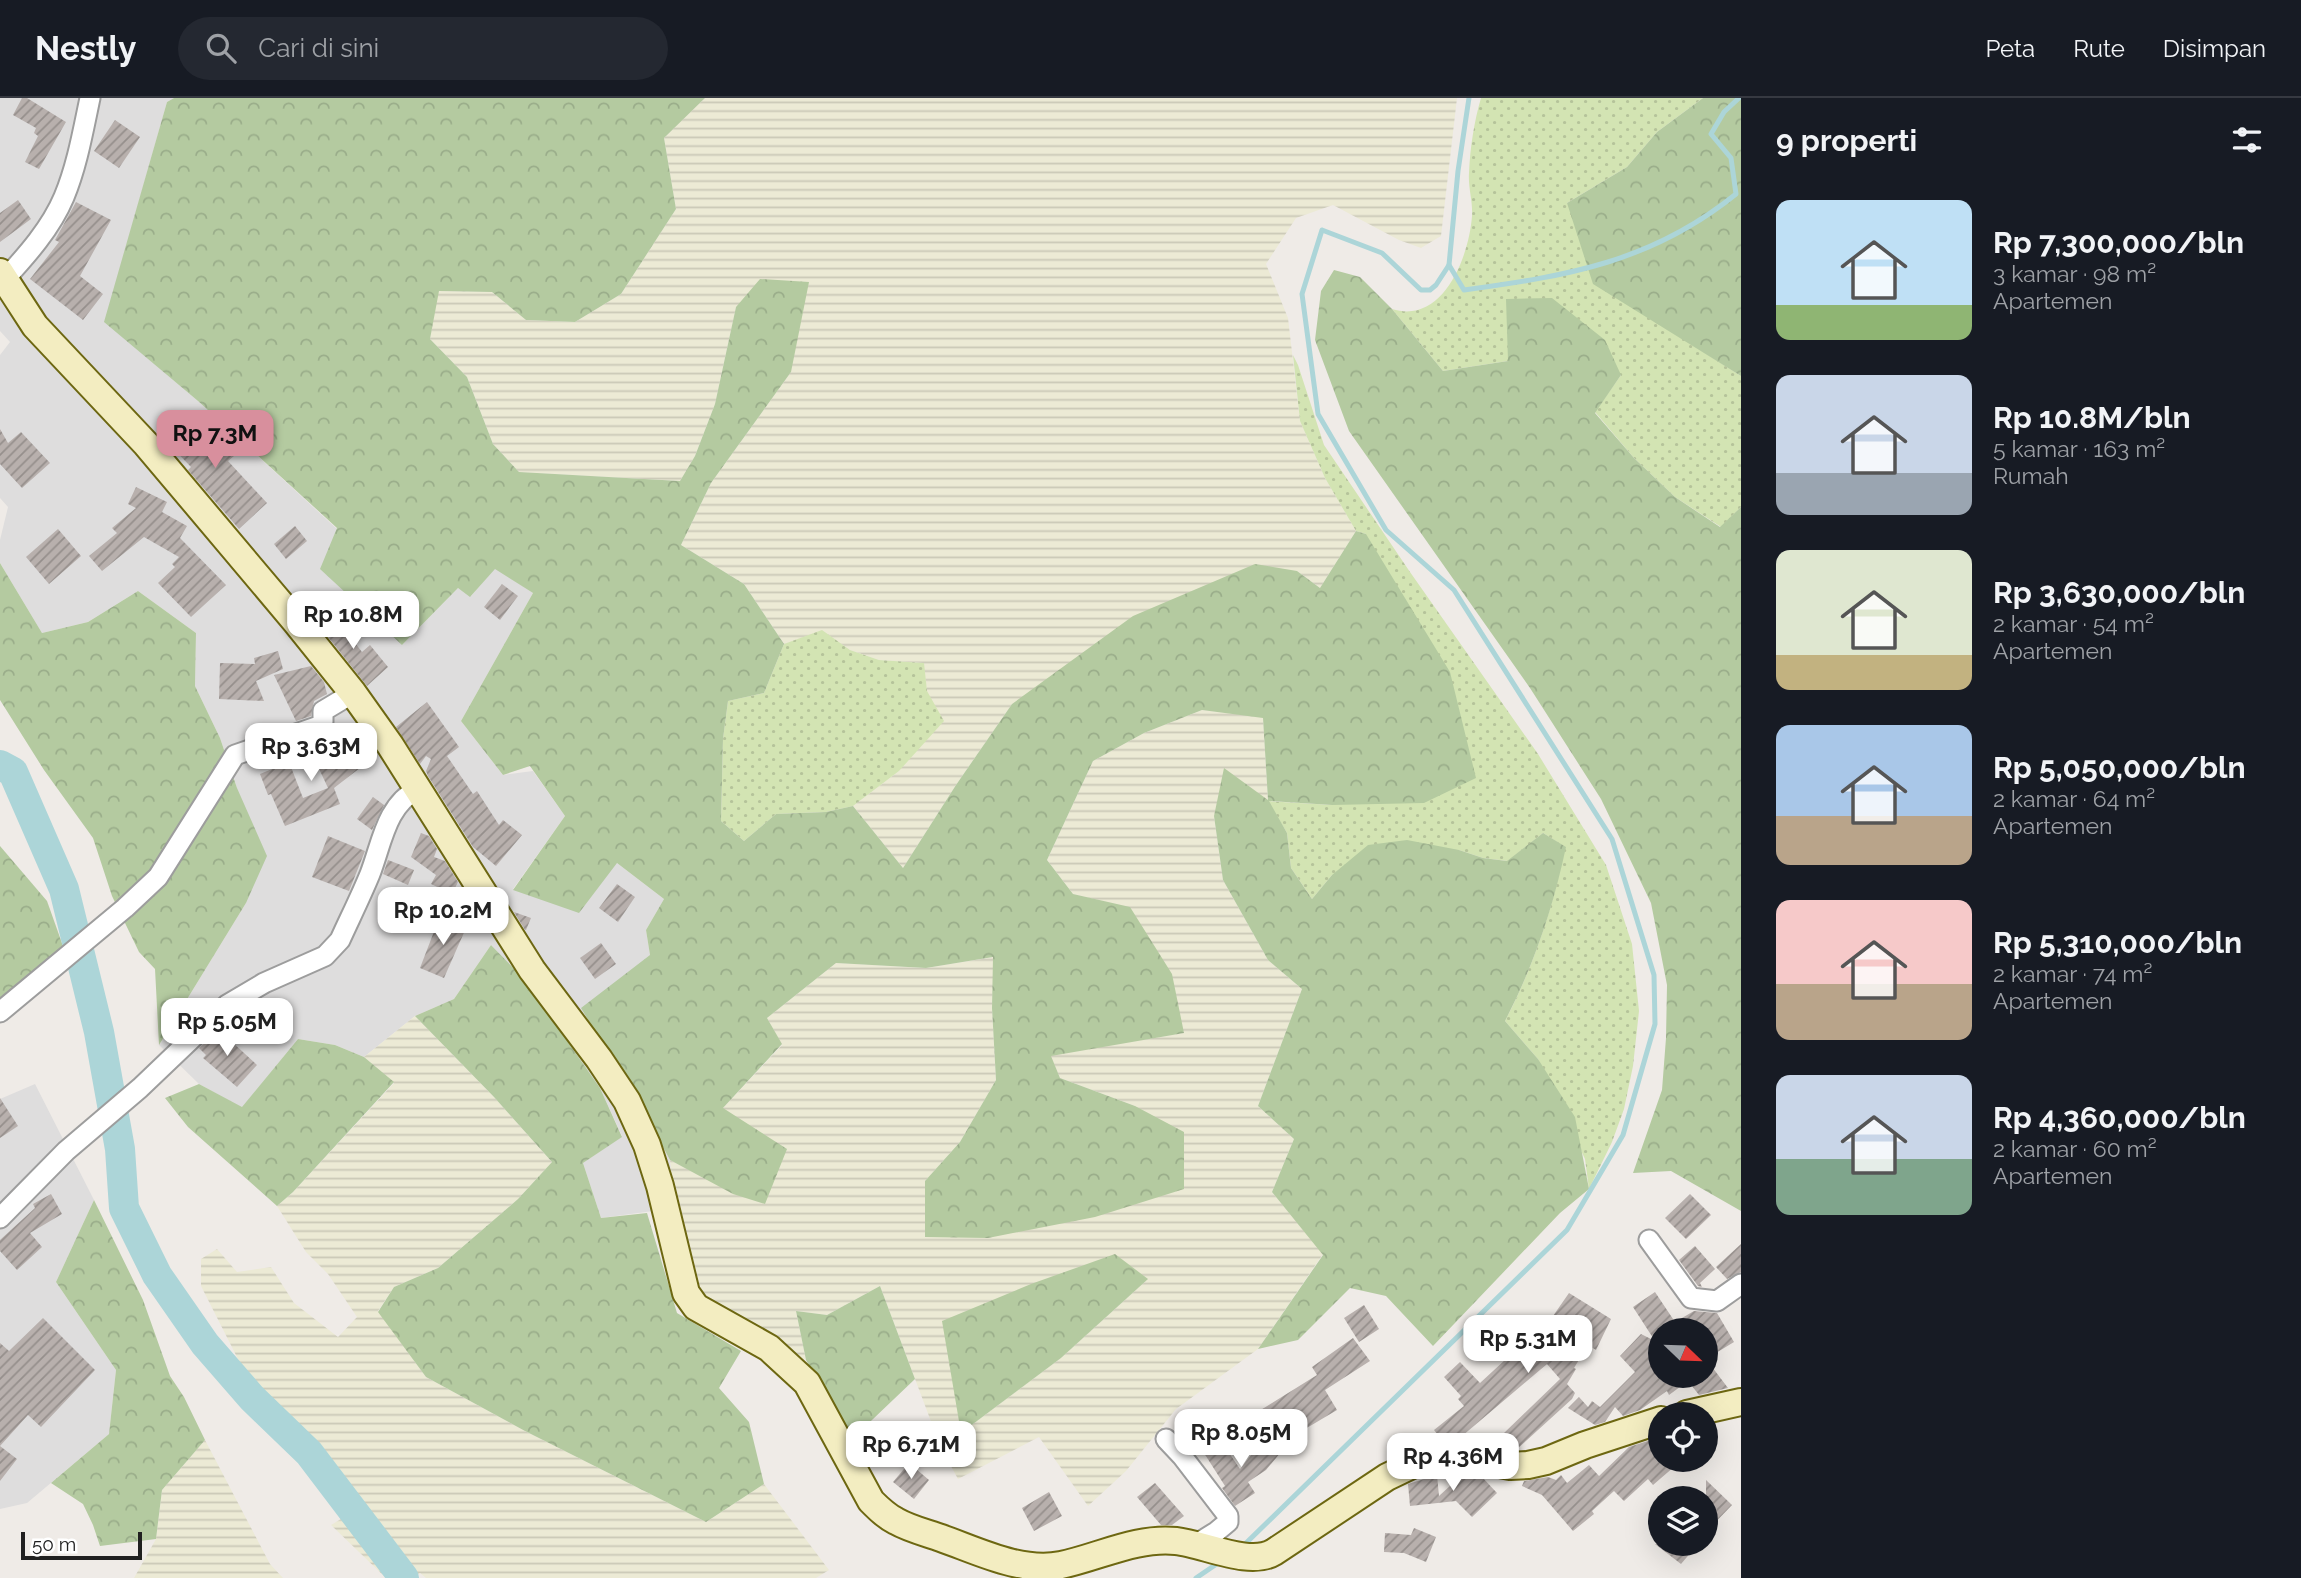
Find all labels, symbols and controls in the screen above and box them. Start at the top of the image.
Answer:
search box [178,17,668,80]
text: Nestly [35,29,136,68]
icon: search [202,29,240,67]
text: Cari di sini [258,33,379,63]
text: Peta [1985,34,2035,63]
text: Rute [2073,34,2125,63]
text: Disimpan [2163,34,2266,63]
icon: filters [2228,121,2266,159]
text: 9 properti [1776,123,1917,158]
text: Rp 7,300,000/bln [1993,225,2244,260]
icon: home [1832,228,1916,312]
text: 3 kamar · 98 m² [1993,260,2156,287]
text: Apartemen [1993,287,2112,314]
text: Rp 10.8M/bln [1993,400,2191,435]
icon: home [1832,403,1916,487]
pin: Rp 7.3M [150,410,280,470]
text: Rp 7.3M [173,419,257,446]
text: 5 kamar · 163 m² [1993,435,2165,462]
text: Rumah [1993,462,2069,489]
text: Rp 3,630,000/bln [1993,575,2245,610]
icon: home [1832,578,1916,662]
pin: Rp 10.8M [281,592,425,651]
text: Rp 10.8M [303,600,403,627]
text: 2 kamar · 54 m² [1993,610,2154,637]
text: Apartemen [1993,637,2112,664]
pin: Rp 3.63M [239,724,383,783]
text: Rp 3.63M [261,732,361,759]
text: Rp 5,050,000/bln [1993,750,2246,785]
icon: home [1832,753,1916,837]
text: 2 kamar · 64 m² [1993,785,2155,812]
text: Apartemen [1993,812,2112,839]
pin: Rp 10.2M [371,888,515,947]
text: Rp 10.2M [394,896,492,923]
text: Rp 5,310,000/bln [1993,925,2242,960]
icon: home [1832,928,1916,1012]
text: 2 kamar · 74 m² [1993,960,2152,987]
text: Apartemen [1993,987,2112,1014]
pin: Rp 5.05M [155,998,299,1058]
text: Rp 5.05M [177,1007,277,1034]
text: Rp 4,360,000/bln [1993,1100,2246,1135]
icon: home [1832,1103,1916,1187]
text: 2 kamar · 60 m² [1993,1135,2157,1162]
text: Apartemen [1993,1162,2112,1189]
pin: Rp 5.31M [1456,1316,1600,1375]
north arrow [1648,1318,1718,1388]
map controls [1648,1318,1718,1556]
text: Rp 5.31M [1479,1324,1577,1351]
button: locate [1648,1402,1718,1472]
pin: Rp 8.05M [1169,1410,1313,1469]
text: Rp 8.05M [1190,1418,1292,1445]
pin: Rp 6.71M [839,1422,983,1481]
text: Rp 6.71M [862,1430,960,1457]
pin: Rp 4.36M [1381,1434,1525,1493]
text: Rp 4.36M [1403,1442,1503,1469]
button: layers [1648,1486,1718,1556]
scale bar [21,1529,142,1561]
text: 50 m [32,1533,76,1555]

